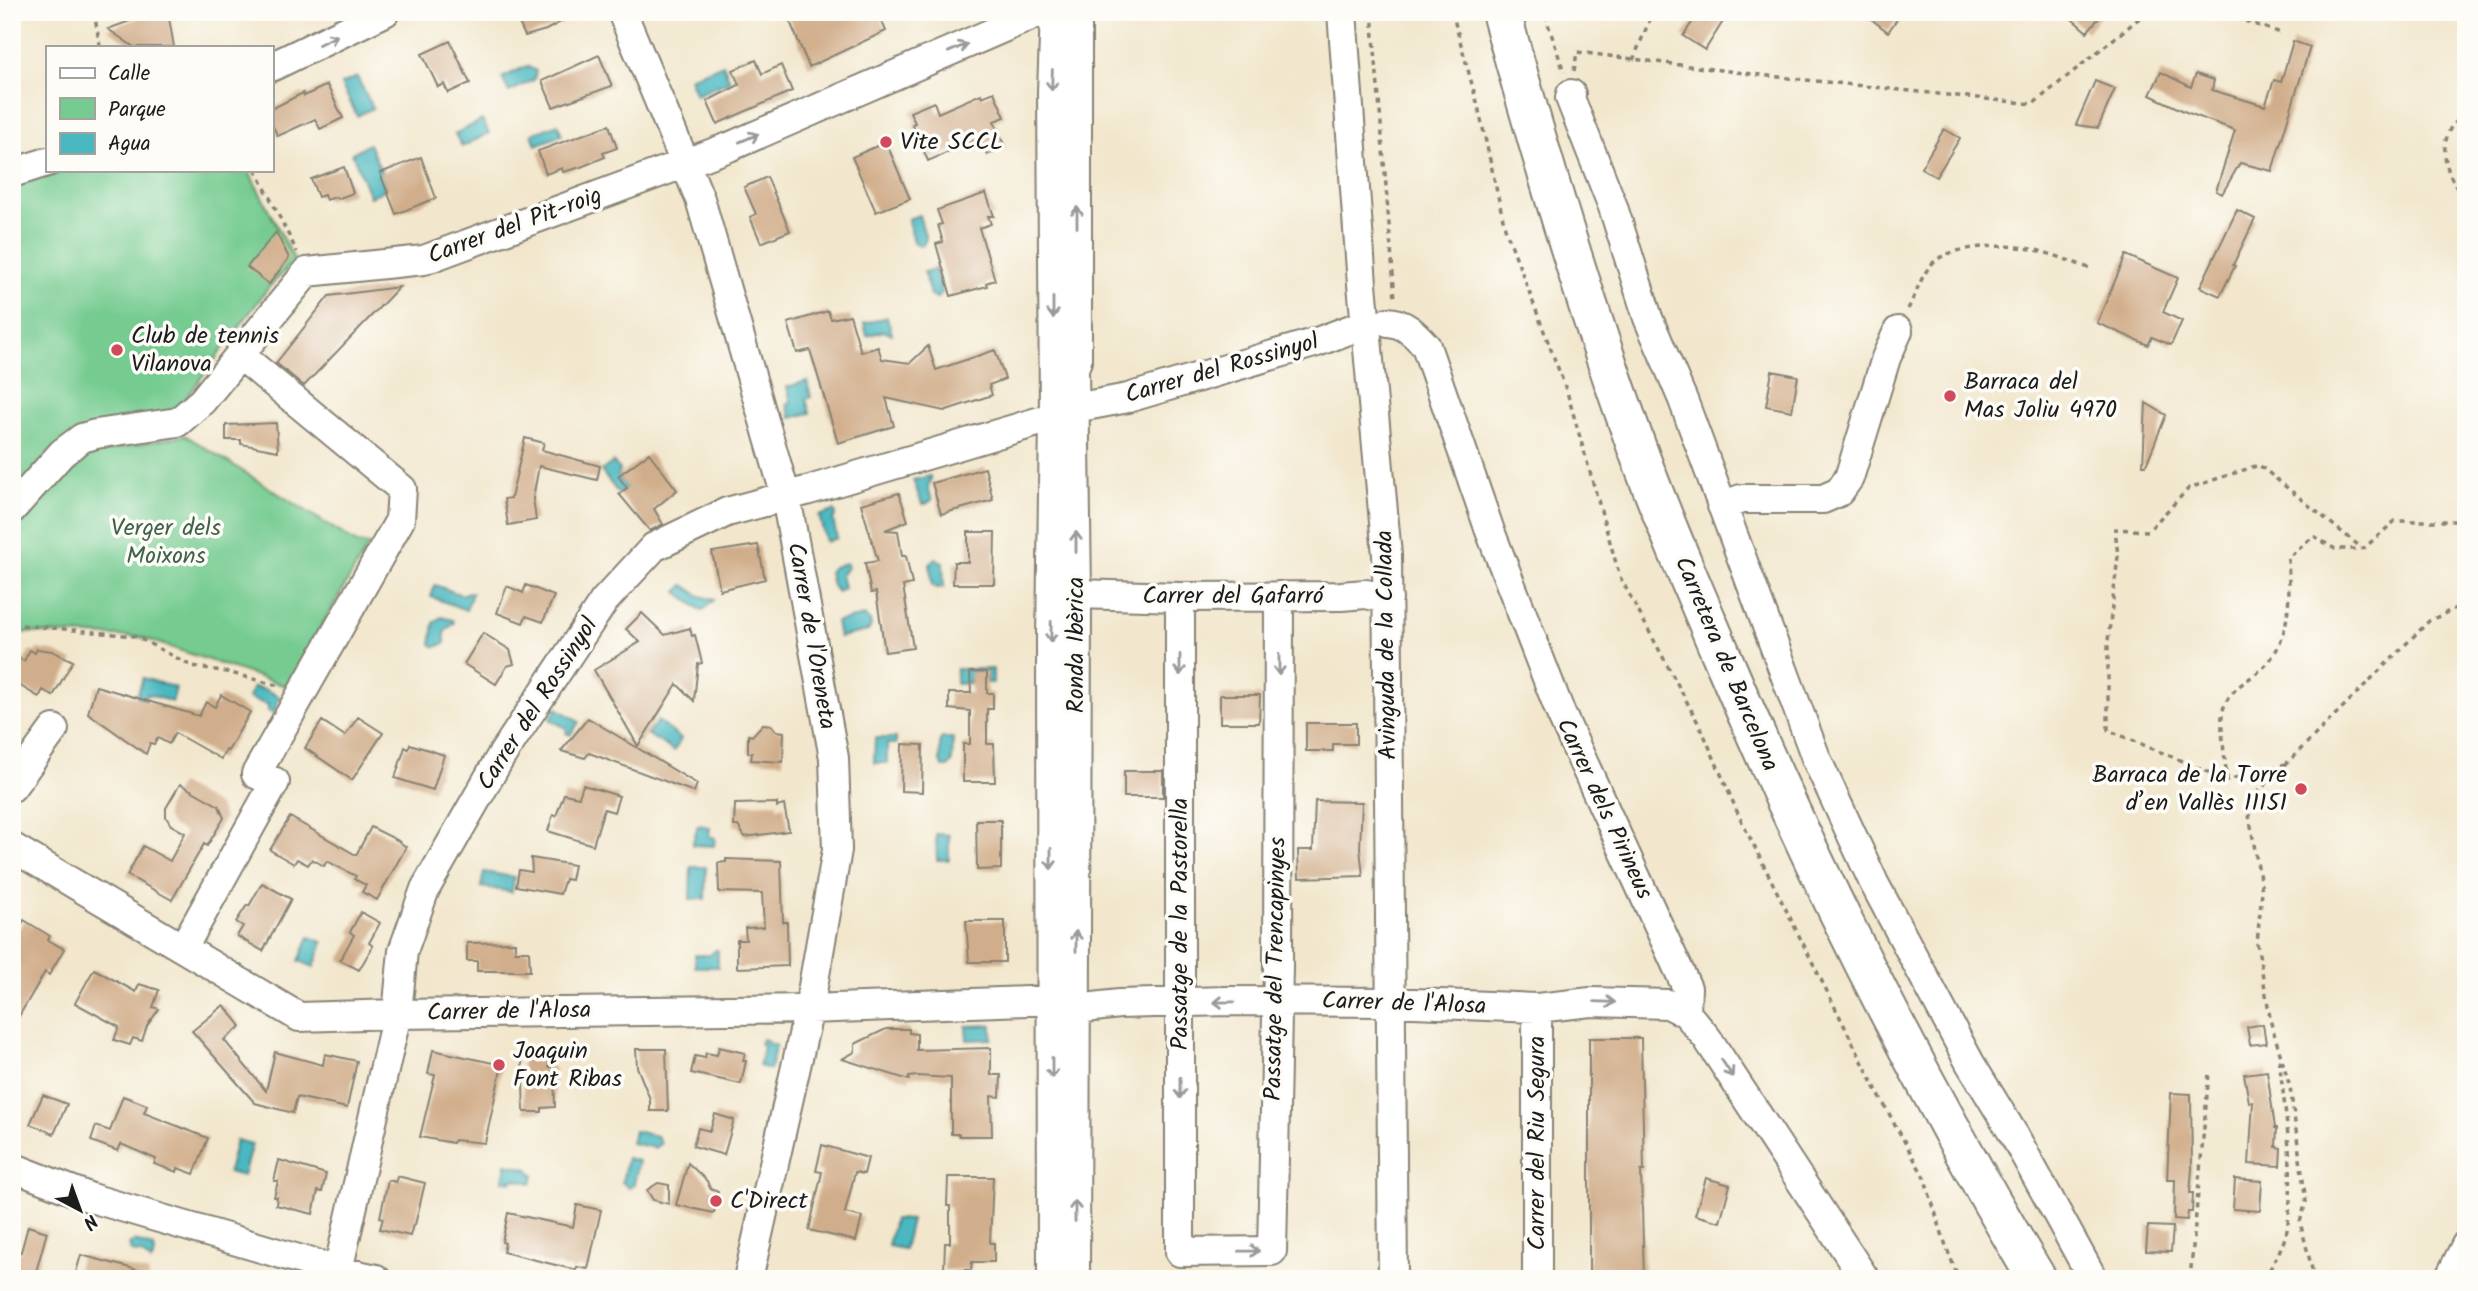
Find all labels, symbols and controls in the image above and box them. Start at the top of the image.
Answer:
one-way arrow [317,32,338,46]
one-way arrow [946,41,968,54]
legend [46,46,273,172]
text: Calle [108,58,151,91]
one-way arrow [1046,69,1059,92]
text: Parque [108,94,166,127]
place label: Vite SCCL [900,123,1003,162]
text: Agua [108,128,151,161]
one-way arrow [738,131,759,144]
marker: Vite SCCL [878,134,894,150]
street label: Carrer del Pit-roig [422,176,608,276]
one-way arrow [1070,206,1084,229]
one-way arrow [1046,296,1060,319]
place label: Club de tennis Vilanova [131,317,279,384]
street label: Carrer del Rossinyol [1120,323,1324,415]
marker: Club de tennis Vilanova [109,342,125,358]
place label: Barraca del Mas Joliu 4970 [1964,363,2117,430]
marker: Barraca del Mas Joliu 4970 [1942,388,1958,404]
park label: Verger dels Moixons [111,509,221,576]
one-way arrow [1069,530,1083,553]
street label: Avinguda de la Collada [1365,530,1409,760]
street label: Carrer de l'Oreneta [775,539,847,733]
street label: Carretera de Barcelona [1663,550,1789,778]
street label: Ronda Ibèrica [1057,577,1096,713]
street label: Carrer del Gafarró [1142,577,1325,616]
street label: Carrer del Rossinyol [467,609,609,798]
one-way arrow [1045,620,1058,643]
one-way arrow [1173,653,1187,676]
one-way arrow [1272,653,1285,676]
street label: Carrer dels Pirineus [1545,712,1663,906]
place label: Barraca de la Torre d’en Vallès 11151 [2092,756,2287,823]
marker: Barraca de la Torre d’en Vallès 11151 [2293,781,2309,797]
street label: Passatge de la Pastorella [1161,798,1200,1050]
street label: Passatge del Trencapinyes [1254,837,1298,1101]
one-way arrow [1044,848,1058,871]
one-way arrow [1069,929,1083,952]
street label: Carrer de l'Alosa [1321,982,1487,1026]
street label: Carrer de l'Alosa [426,991,592,1033]
one-way arrow [1213,995,1236,1008]
one-way arrow [1593,996,1616,1009]
place label: Joaquin Font Ribas [513,1032,622,1099]
street label: Carrer del Riu Segura [1518,1036,1557,1250]
one-way arrow [1045,1056,1059,1079]
marker: Joaquin Font Ribas [491,1057,507,1073]
one-way arrow [1720,1058,1734,1077]
one-way arrow [1173,1077,1187,1100]
north arrow [46,1176,116,1246]
place label: C'Direct [730,1182,808,1221]
marker: C'Direct [708,1193,724,1209]
one-way arrow [1069,1199,1082,1222]
text: N [75,1206,104,1237]
one-way arrow [1237,1244,1260,1258]

